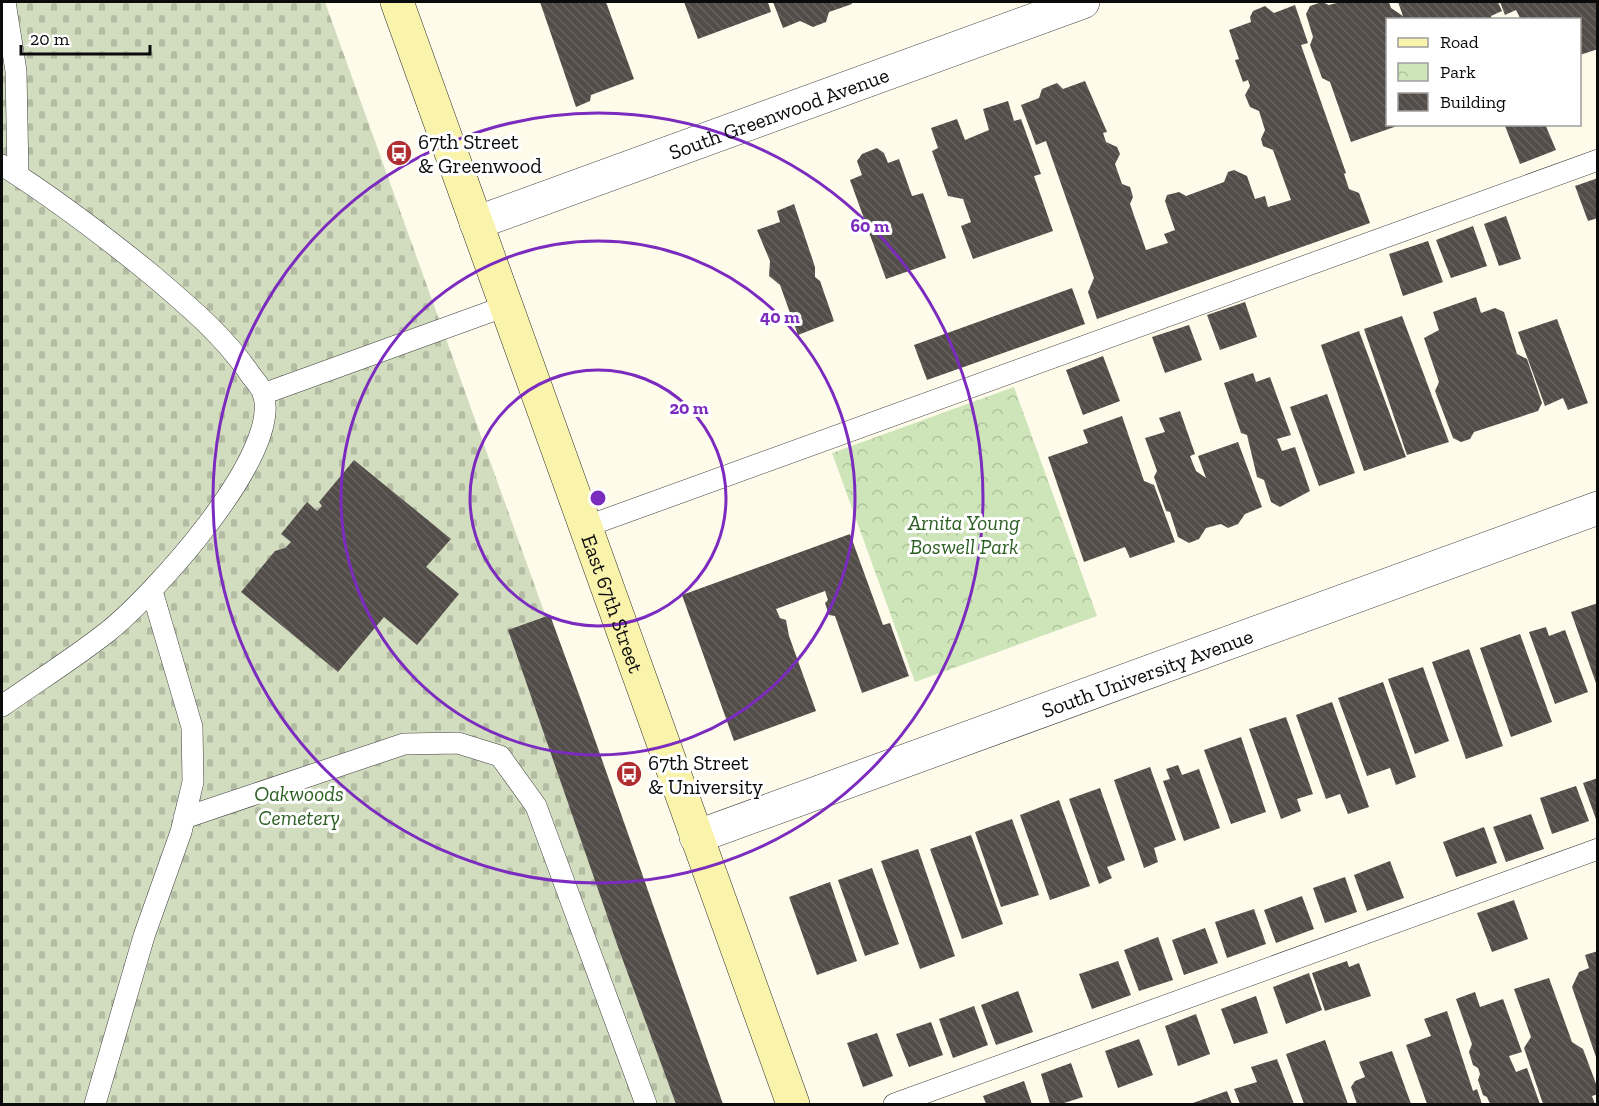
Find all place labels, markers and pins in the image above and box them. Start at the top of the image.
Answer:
place label: 67th Street & Greenwood [418,129,542,178]
bus stop icon: 67th Street & Greenwood [384,138,414,168]
centre of rings [588,488,608,508]
place label: 67th Street & University [648,750,763,799]
bus stop icon: 67th Street & University [614,759,644,789]

